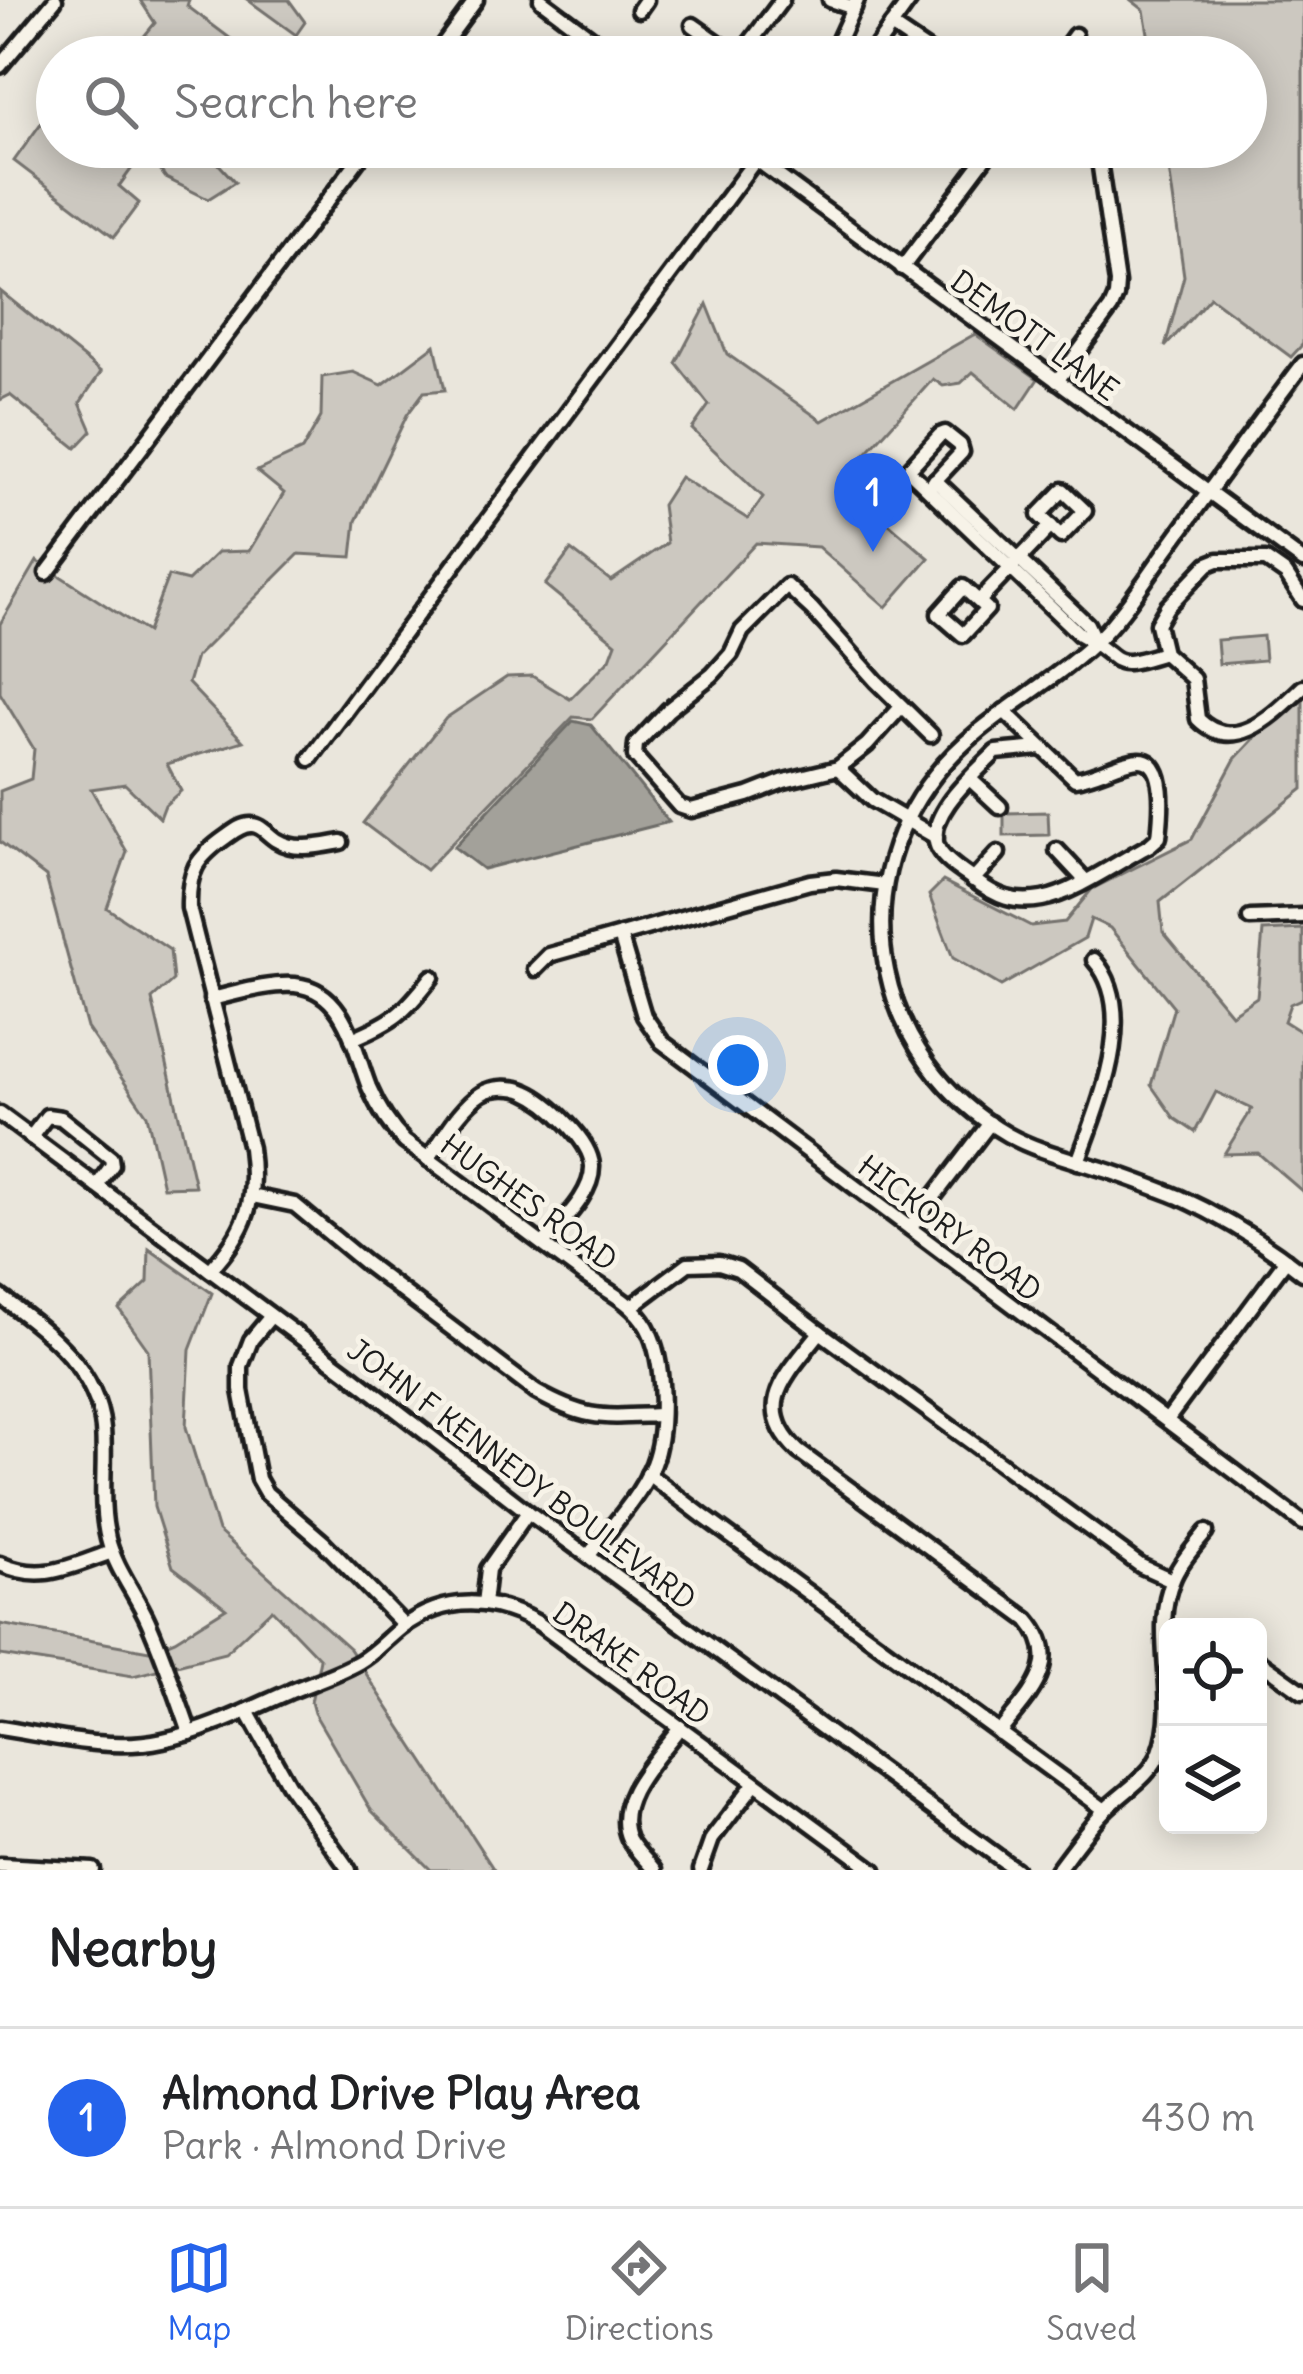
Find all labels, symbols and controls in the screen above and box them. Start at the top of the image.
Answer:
search box [36,36,1267,168]
icon: search [78,69,144,135]
text: Search here [174,74,418,130]
street label: DEMOTT LANE [944,261,1126,409]
pin: 1 [834,453,912,552]
your location [708,1035,768,1095]
street label: HUGHES ROAD [433,1125,625,1279]
street label: HICKORY ROAD [851,1147,1049,1309]
street label: JOHN F KENNEDY BOULEVARD [340,1330,704,1618]
street label: DRAKE ROAD [546,1593,718,1733]
map controls [1159,1618,1267,1834]
button: locate [1159,1618,1267,1726]
button: layers [1159,1726,1267,1834]
text: Nearby [48,1916,217,1980]
text: Almond Drive Play Area [162,2065,641,2121]
text: 1 [79,2093,95,2142]
text: 430 m [1141,2093,1255,2142]
text: Park · Almond Drive [162,2121,507,2170]
tab: Map [166,2235,232,2349]
tab: Directions [565,2235,714,2349]
tab: Saved [1046,2235,1137,2349]

